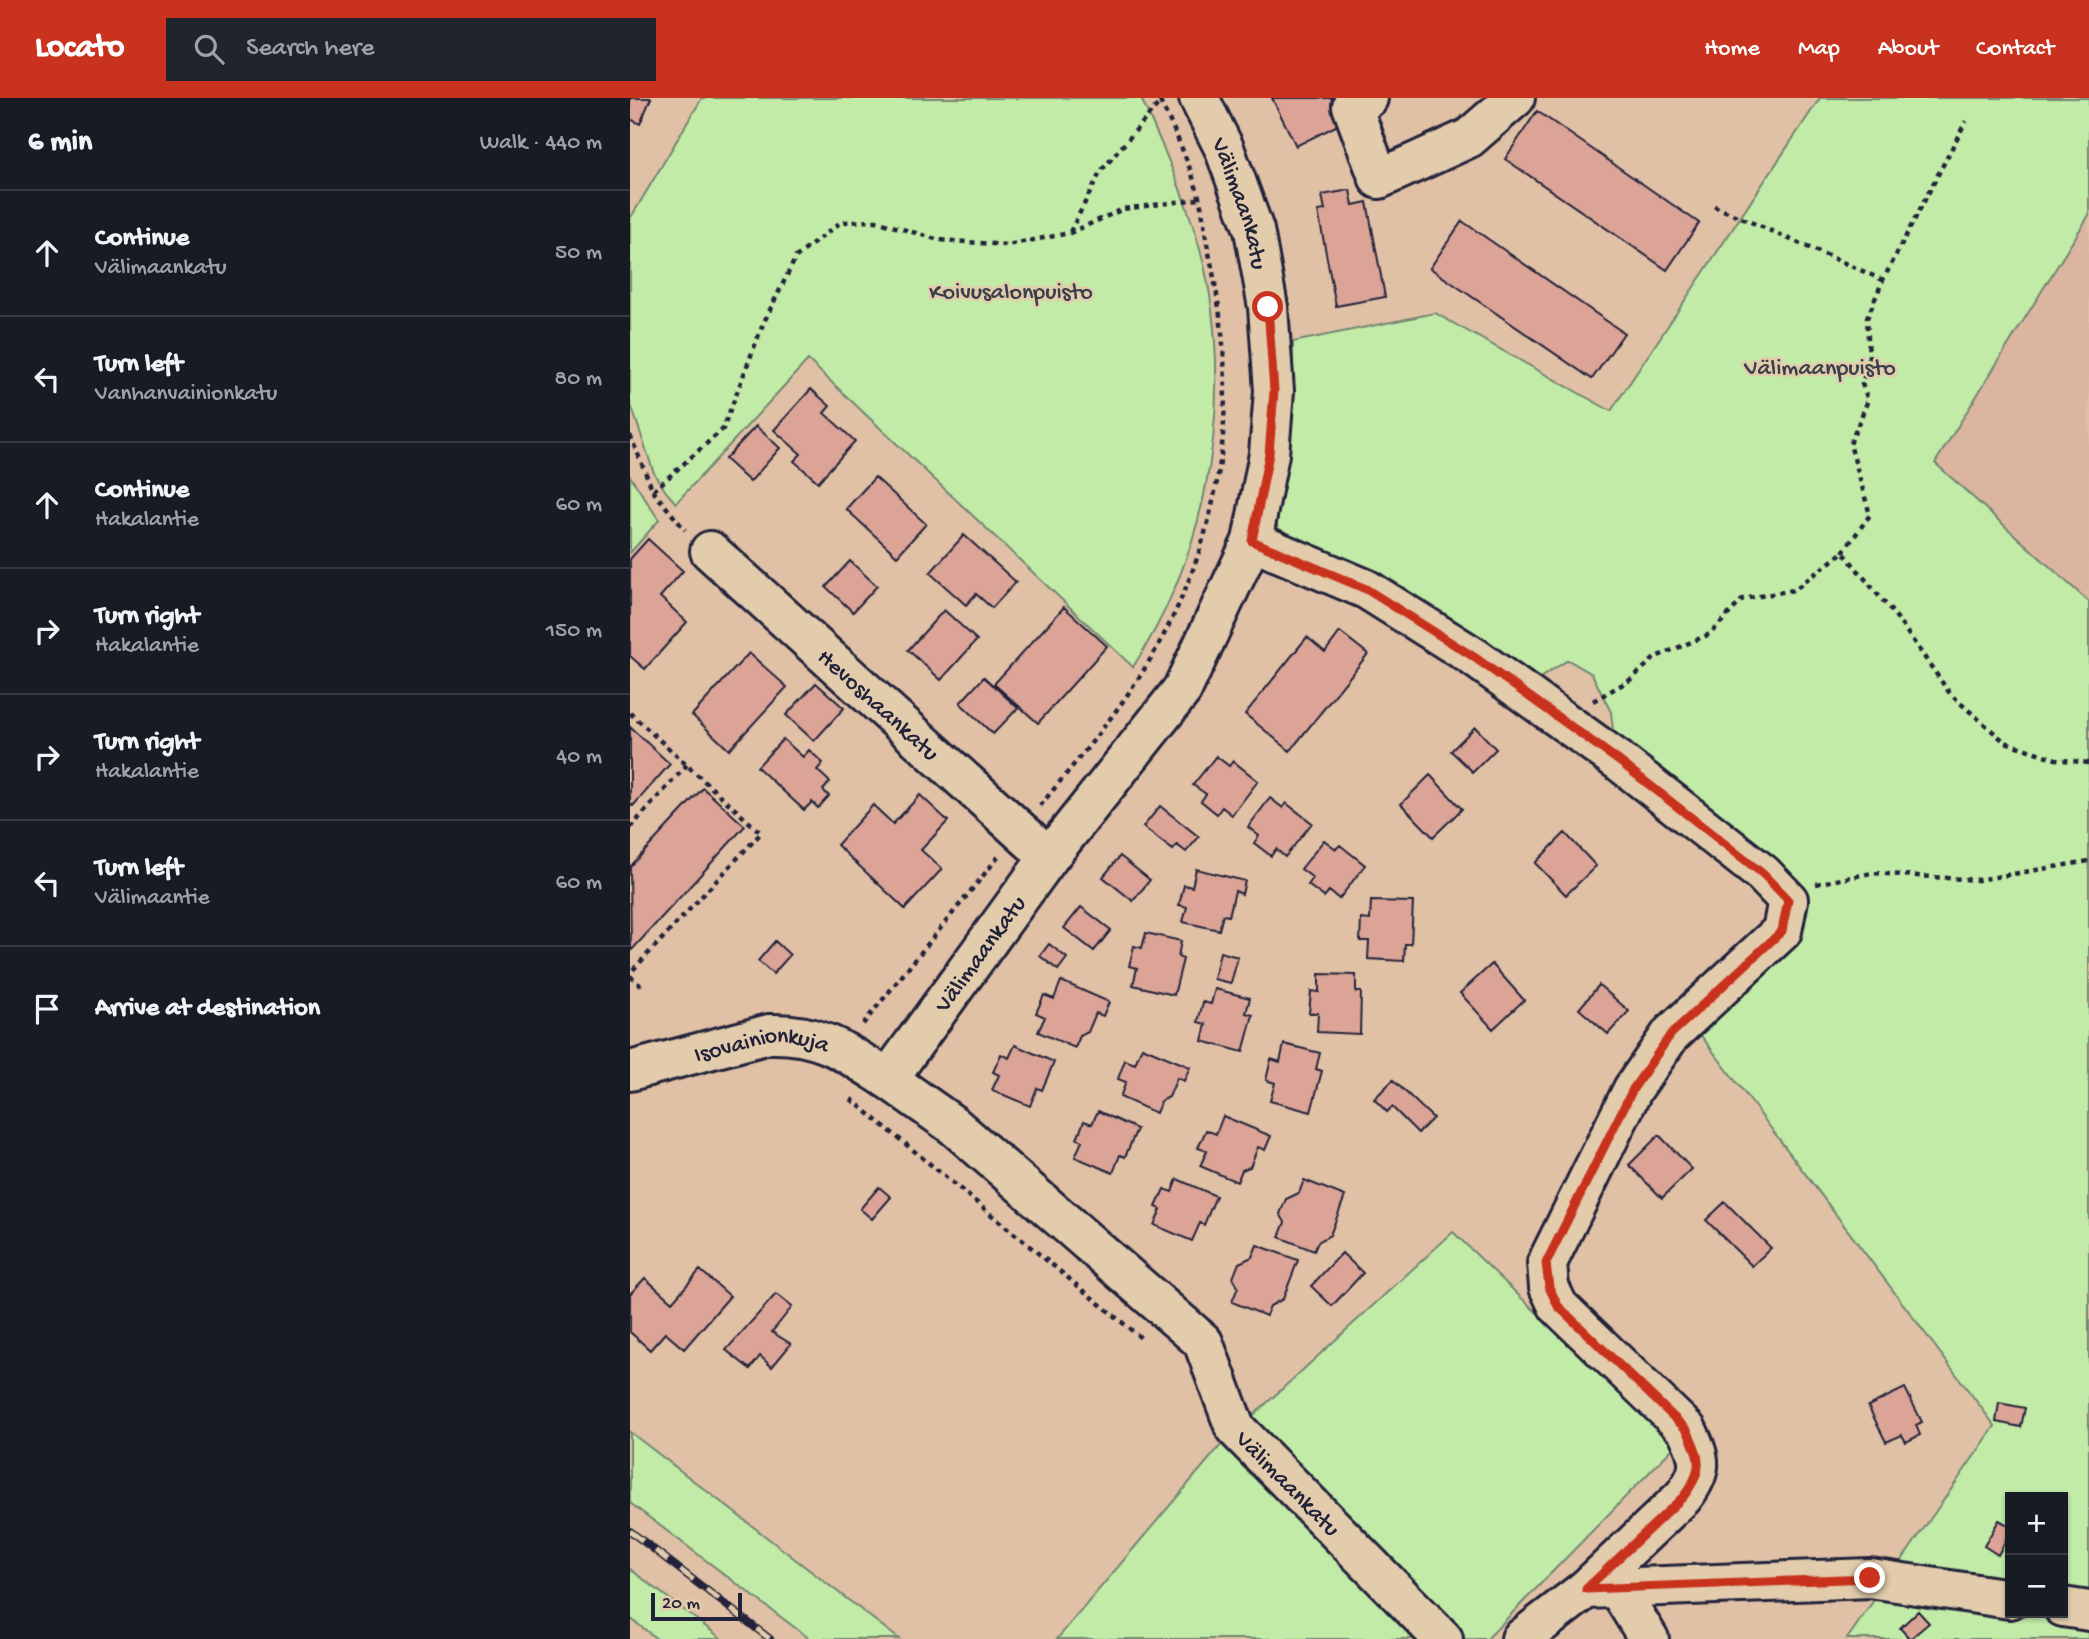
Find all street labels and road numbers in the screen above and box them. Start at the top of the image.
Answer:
street label: Välimaankatu [1203,133,1272,272]
street label: Hevoshaankatu [810,644,944,769]
street label: Välimaankatu [929,891,1034,1020]
street label: Isovainionkuja [691,1023,834,1071]
street label: Välimaankatu [1227,1425,1345,1544]

